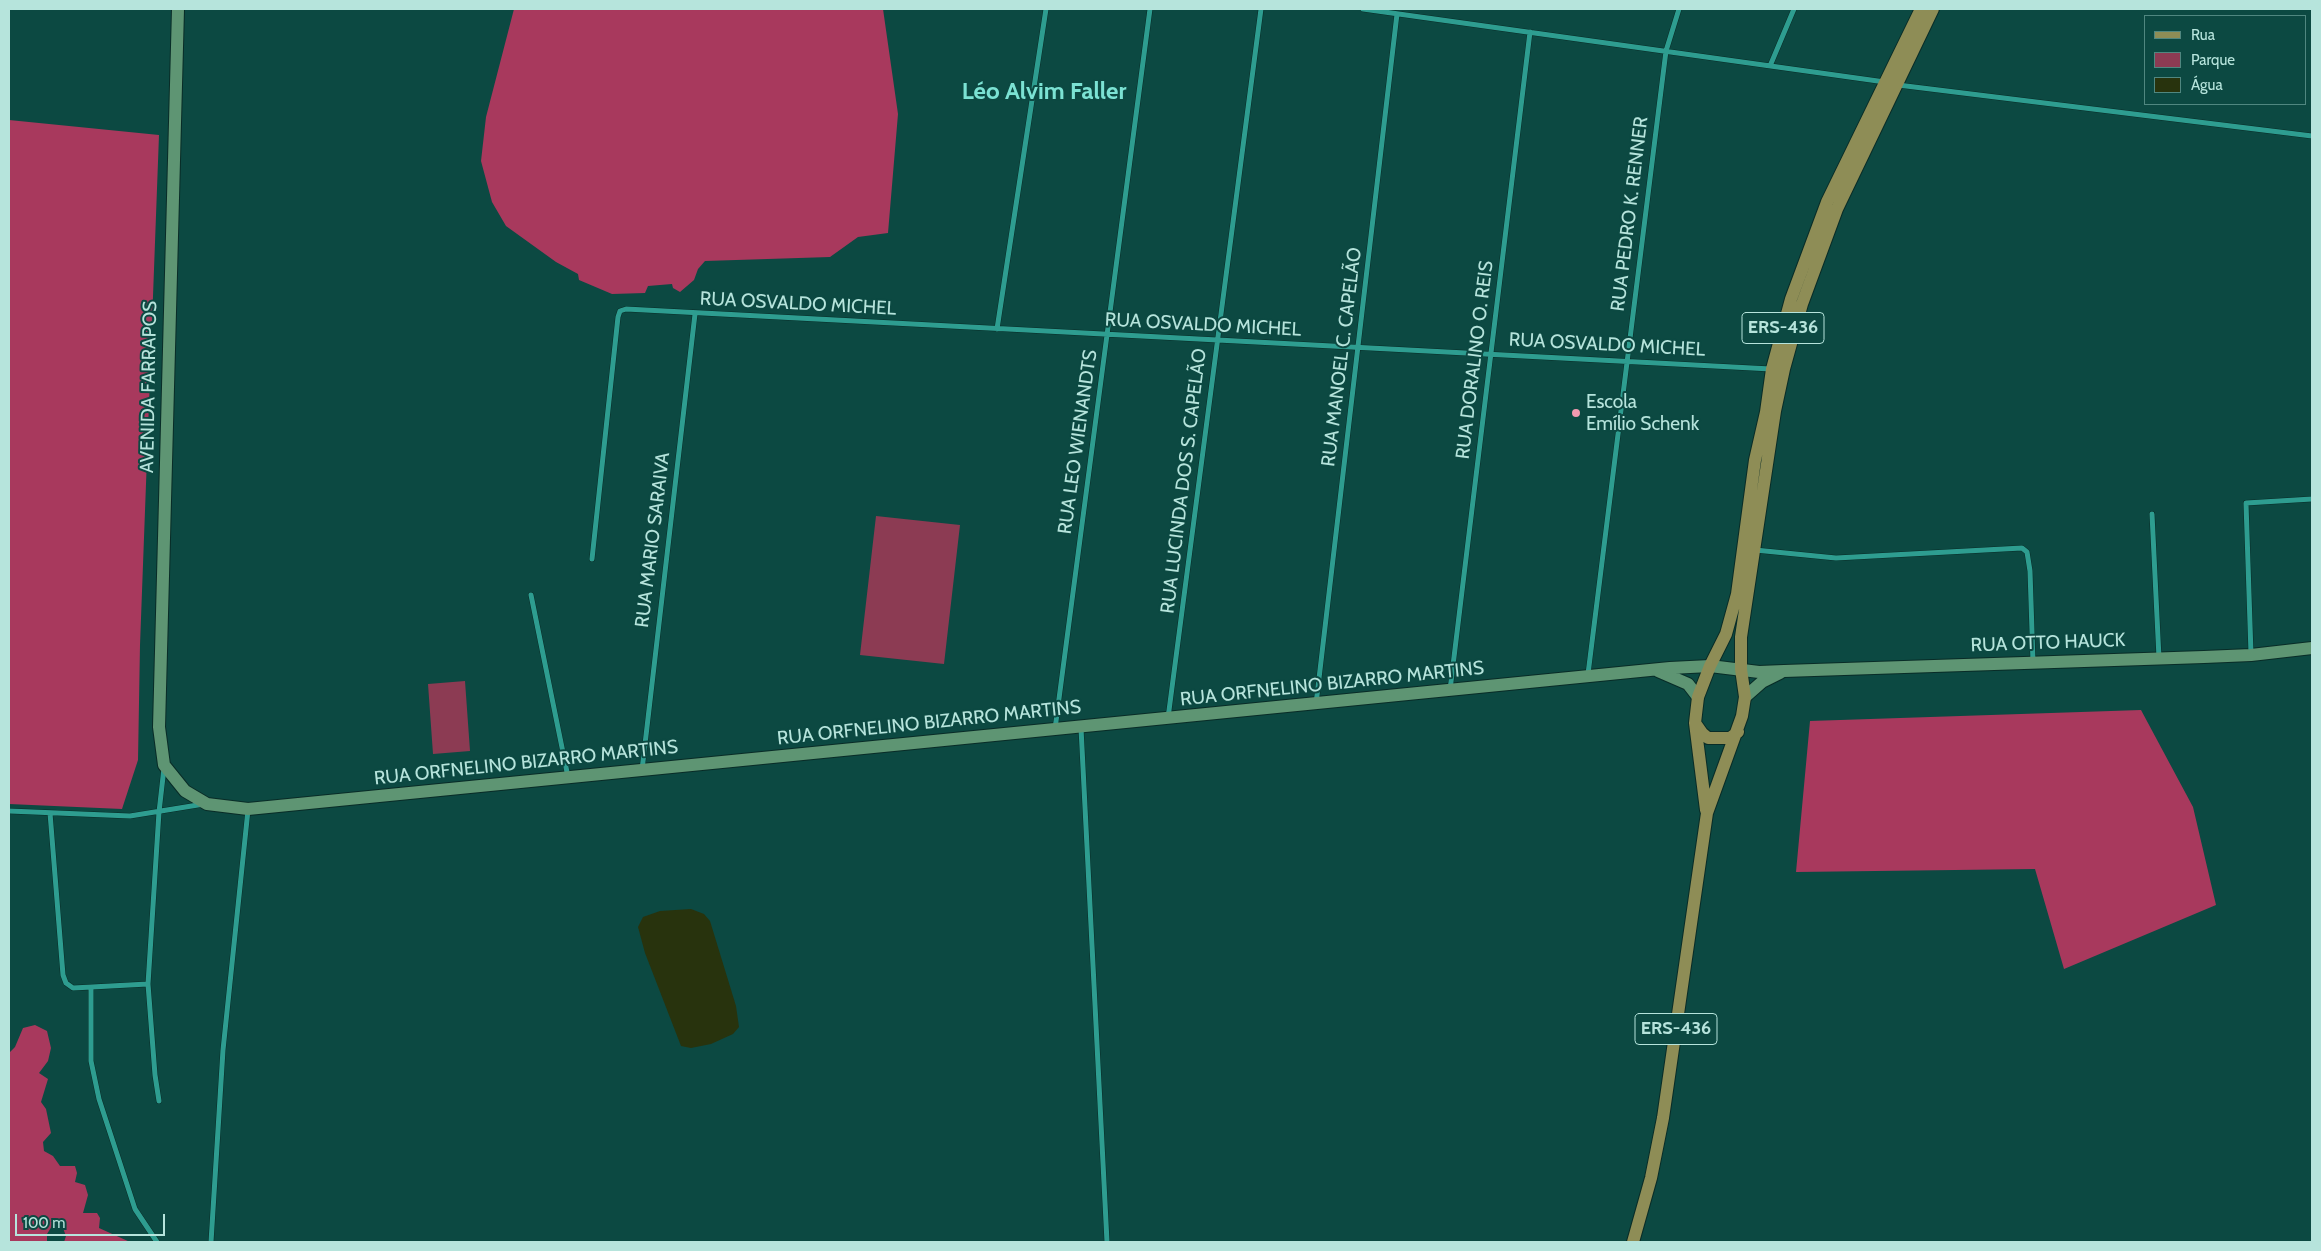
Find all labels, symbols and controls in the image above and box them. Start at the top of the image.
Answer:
legend [2144,15,2306,105]
text: Rua [2191,26,2215,44]
text: Parque [2191,51,2235,69]
text: Água [2191,76,2223,94]
district label: Léo Alvim Faller [962,78,1126,106]
street label: RUA PEDRO K. RENNER [1607,115,1653,313]
street label: RUA MANOEL C. CAPELÃO [1317,246,1367,468]
street label: RUA DORALINO O. REIS [1452,260,1498,460]
street label: RUA OSVALDO MICHEL [699,287,897,321]
street label: AVENIDA FARRAPOS [136,301,162,473]
street label: RUA OSVALDO MICHEL [1104,308,1302,342]
road number: ERS-436 [1742,312,1824,343]
street label: RUA OSVALDO MICHEL [1508,328,1706,362]
street label: RUA LUCINDA DOS S. CAPELÃO [1156,347,1212,615]
street label: RUA LEO WIENANDTS [1054,348,1102,536]
place label: Escola Emílio Schenk [1586,391,1699,435]
marker: Escola Emílio Schenk [1570,407,1582,419]
street label: RUA MARIO SARAIVA [631,451,675,629]
street label: RUA OTTO HAUCK [1970,629,2126,657]
street label: RUA ORFNELINO BIZARRO MARTINS [1179,657,1485,711]
street label: RUA ORFNELINO BIZARRO MARTINS [776,696,1082,750]
street label: RUA ORFNELINO BIZARRO MARTINS [373,736,679,790]
road number: ERS-436 [1635,1014,1717,1044]
scale bar [18,1204,168,1236]
text: 100 m [23,1214,65,1232]

